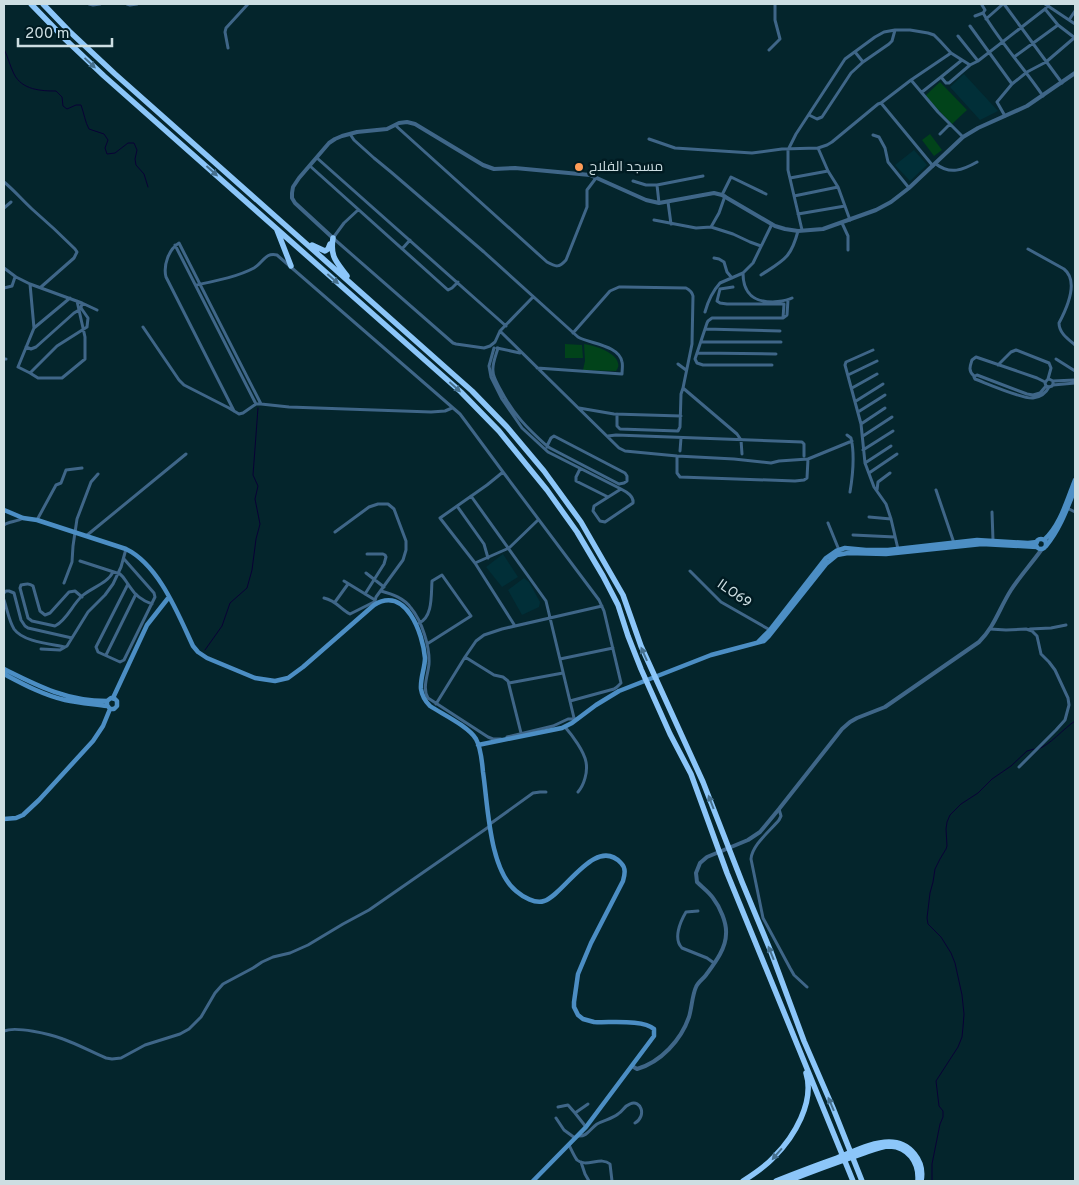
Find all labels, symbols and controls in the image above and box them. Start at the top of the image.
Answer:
scale bar [18,15,111,47]
text: 200 m [25,25,70,44]
one-way arrow [84,57,96,69]
place label: مسجد الفلاح [589,159,663,176]
marker: مسجد الفلاح [573,161,585,173]
one-way arrow [205,165,217,177]
one-way arrow [327,273,339,285]
one-way arrow [448,381,460,393]
street label: ILO69 [713,576,755,612]
one-way arrow [640,647,648,661]
one-way arrow [707,795,714,810]
one-way arrow [767,945,775,960]
one-way arrow [827,1097,835,1111]
one-way arrow [771,1147,783,1159]

